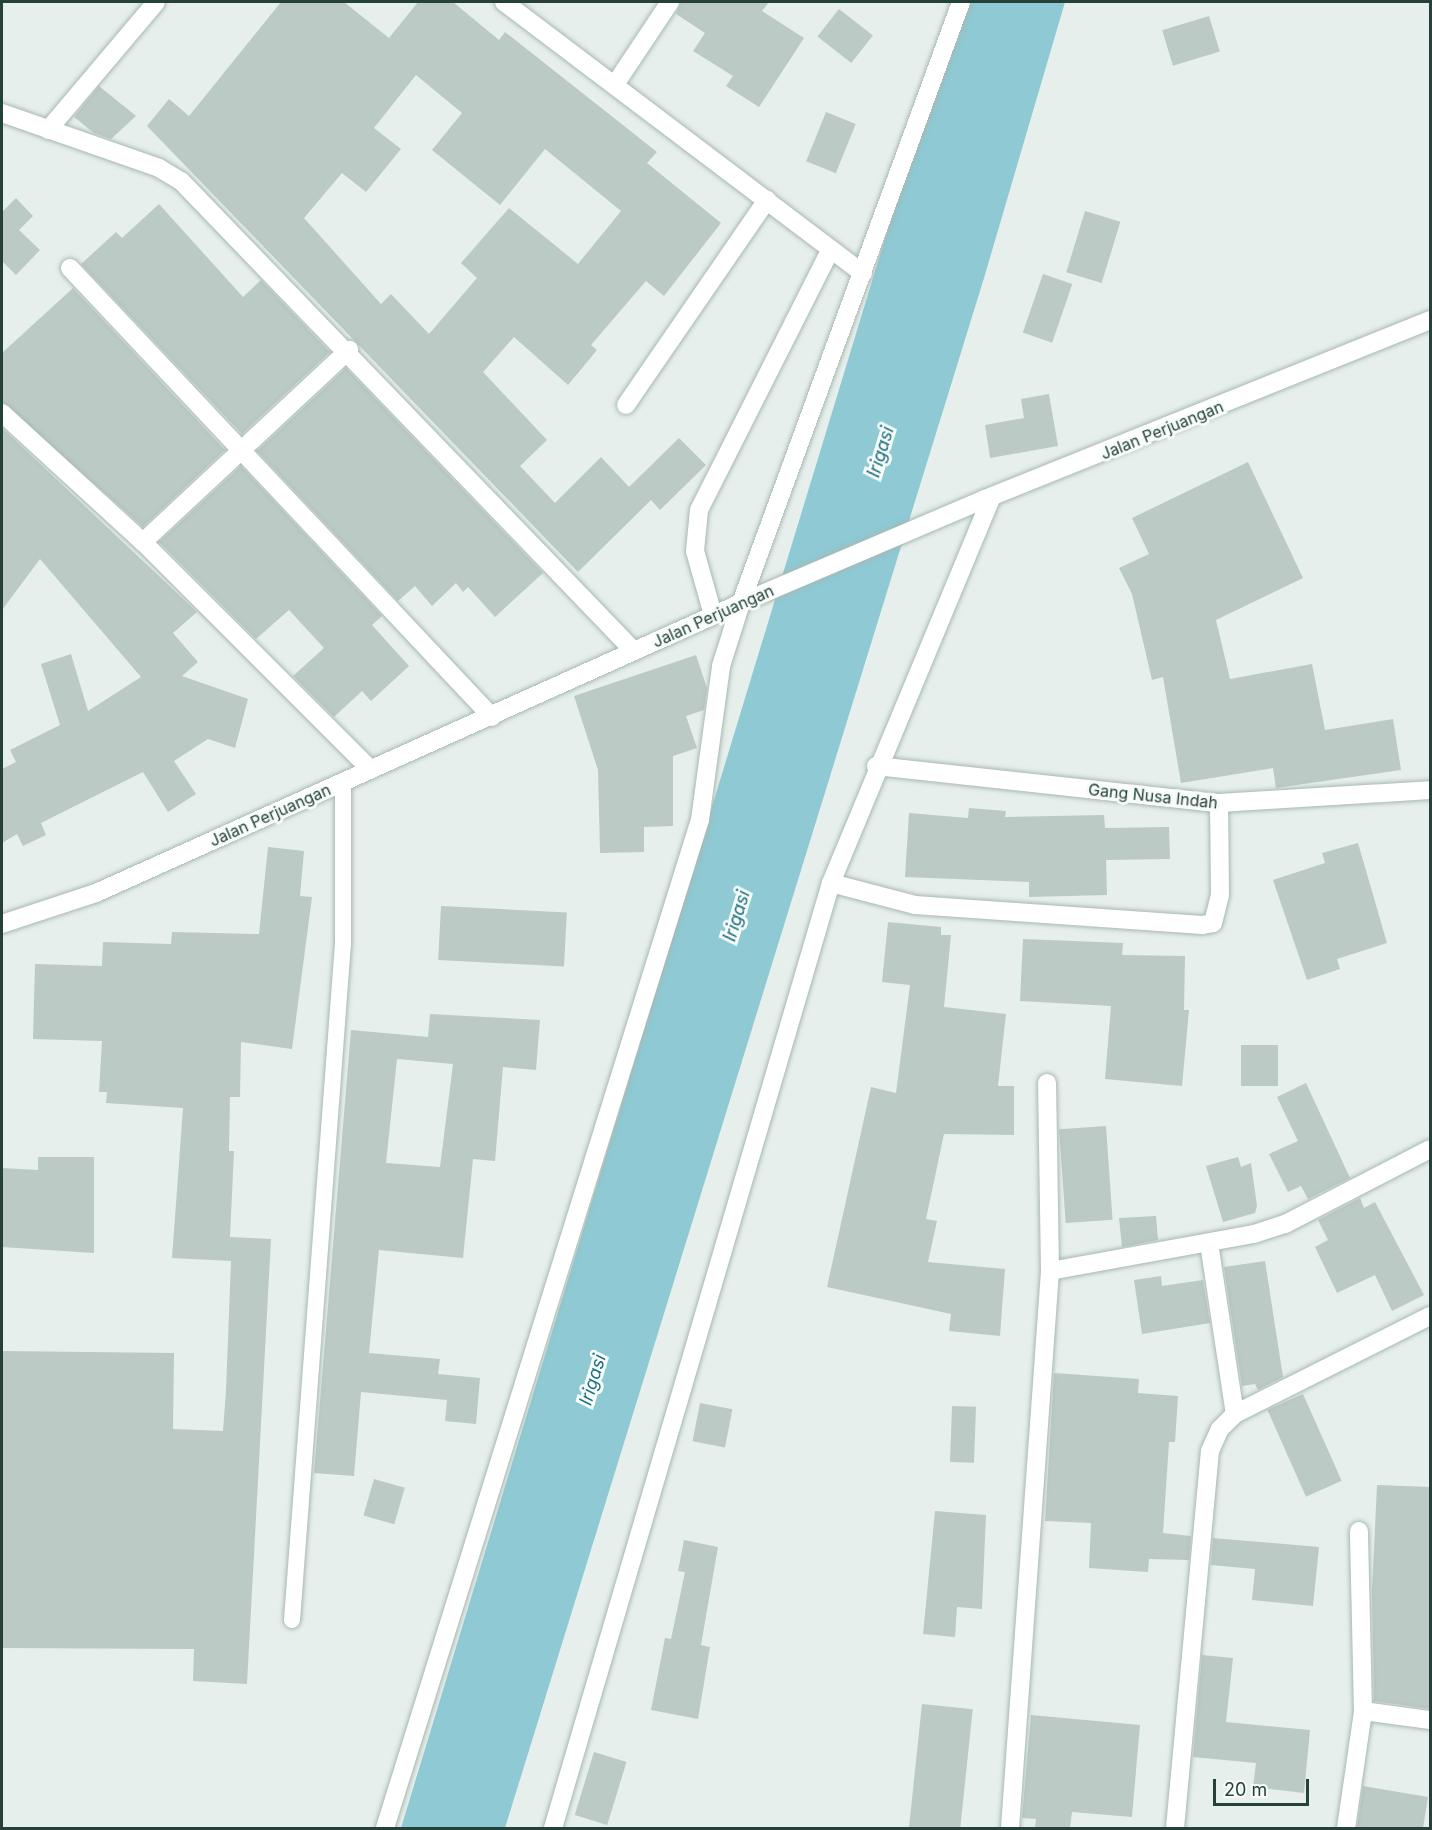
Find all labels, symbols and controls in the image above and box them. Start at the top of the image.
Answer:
street label: Jalan Perjuangan [1098,397,1226,463]
water label: Irigasi [863,424,899,480]
street label: Jalan Perjuangan [649,581,777,651]
street label: Jalan Perjuangan [206,780,334,850]
street label: Gang Nusa Indah [1087,780,1219,812]
water label: Irigasi [719,888,755,944]
water label: Irigasi [575,1352,611,1408]
scale bar [1216,1767,1312,1805]
text: 20 m [1224,1779,1267,1800]

